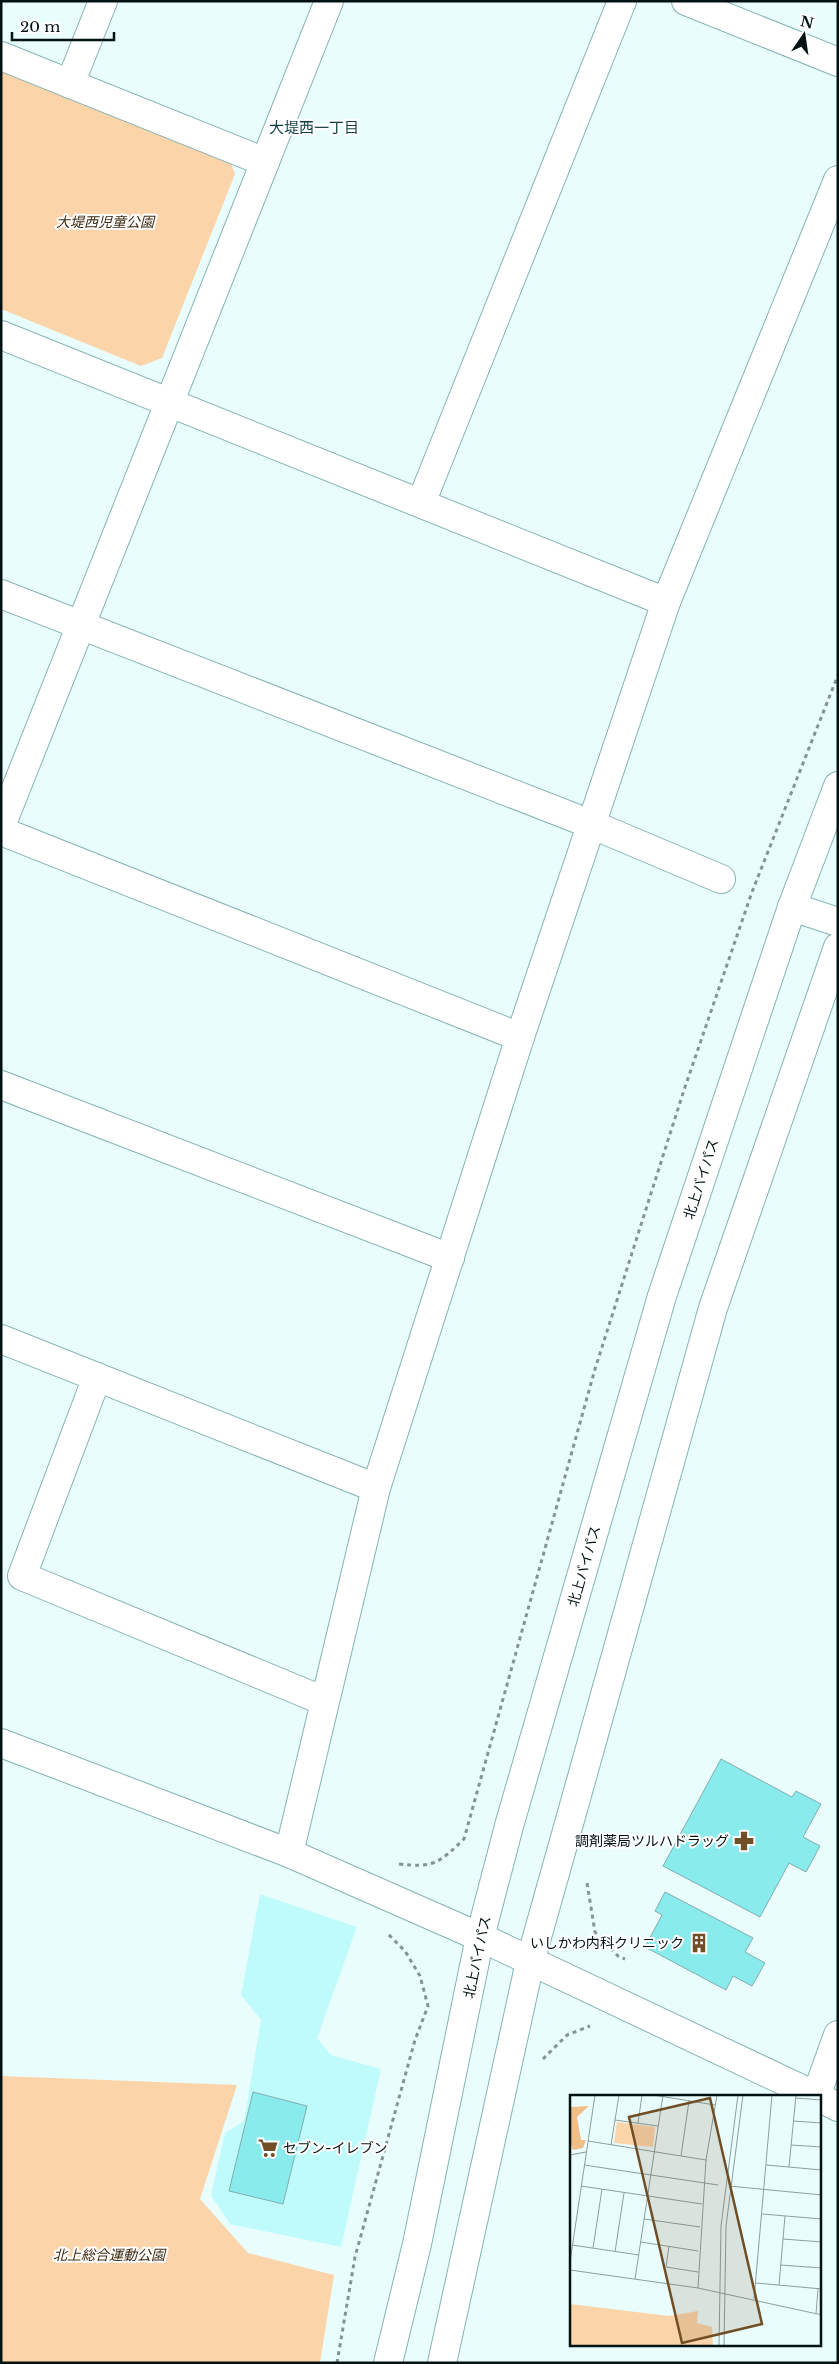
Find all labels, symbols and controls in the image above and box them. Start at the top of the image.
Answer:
scale bar [12,10,115,42]
north arrow [779,10,829,60]
text: N [798,12,815,33]
text: 20 m [20,17,60,36]
district label: 大堤西一丁目 [269,118,359,137]
park label: 大堤西児童公園 [56,213,156,231]
street label: 北上バイパス [680,1136,722,1222]
street label: 北上バイパス [564,1523,604,1609]
pharmacy icon: 調剤薬局ツルハドラッグ [733,1830,755,1852]
place label: 調剤薬局ツルハドラッグ [575,1832,729,1850]
street label: 北上バイパス [459,1914,495,2000]
building icon: いしかわ内科クリニック [688,1932,710,1954]
place label: いしかわ内科クリニック [530,1934,684,1952]
inset map [570,2095,822,2346]
supermarket icon: セブン-イレブン [257,2137,279,2159]
place label: セブン-イレブン [283,2139,387,2157]
park label: 北上総合運動公園 [53,2246,167,2264]

